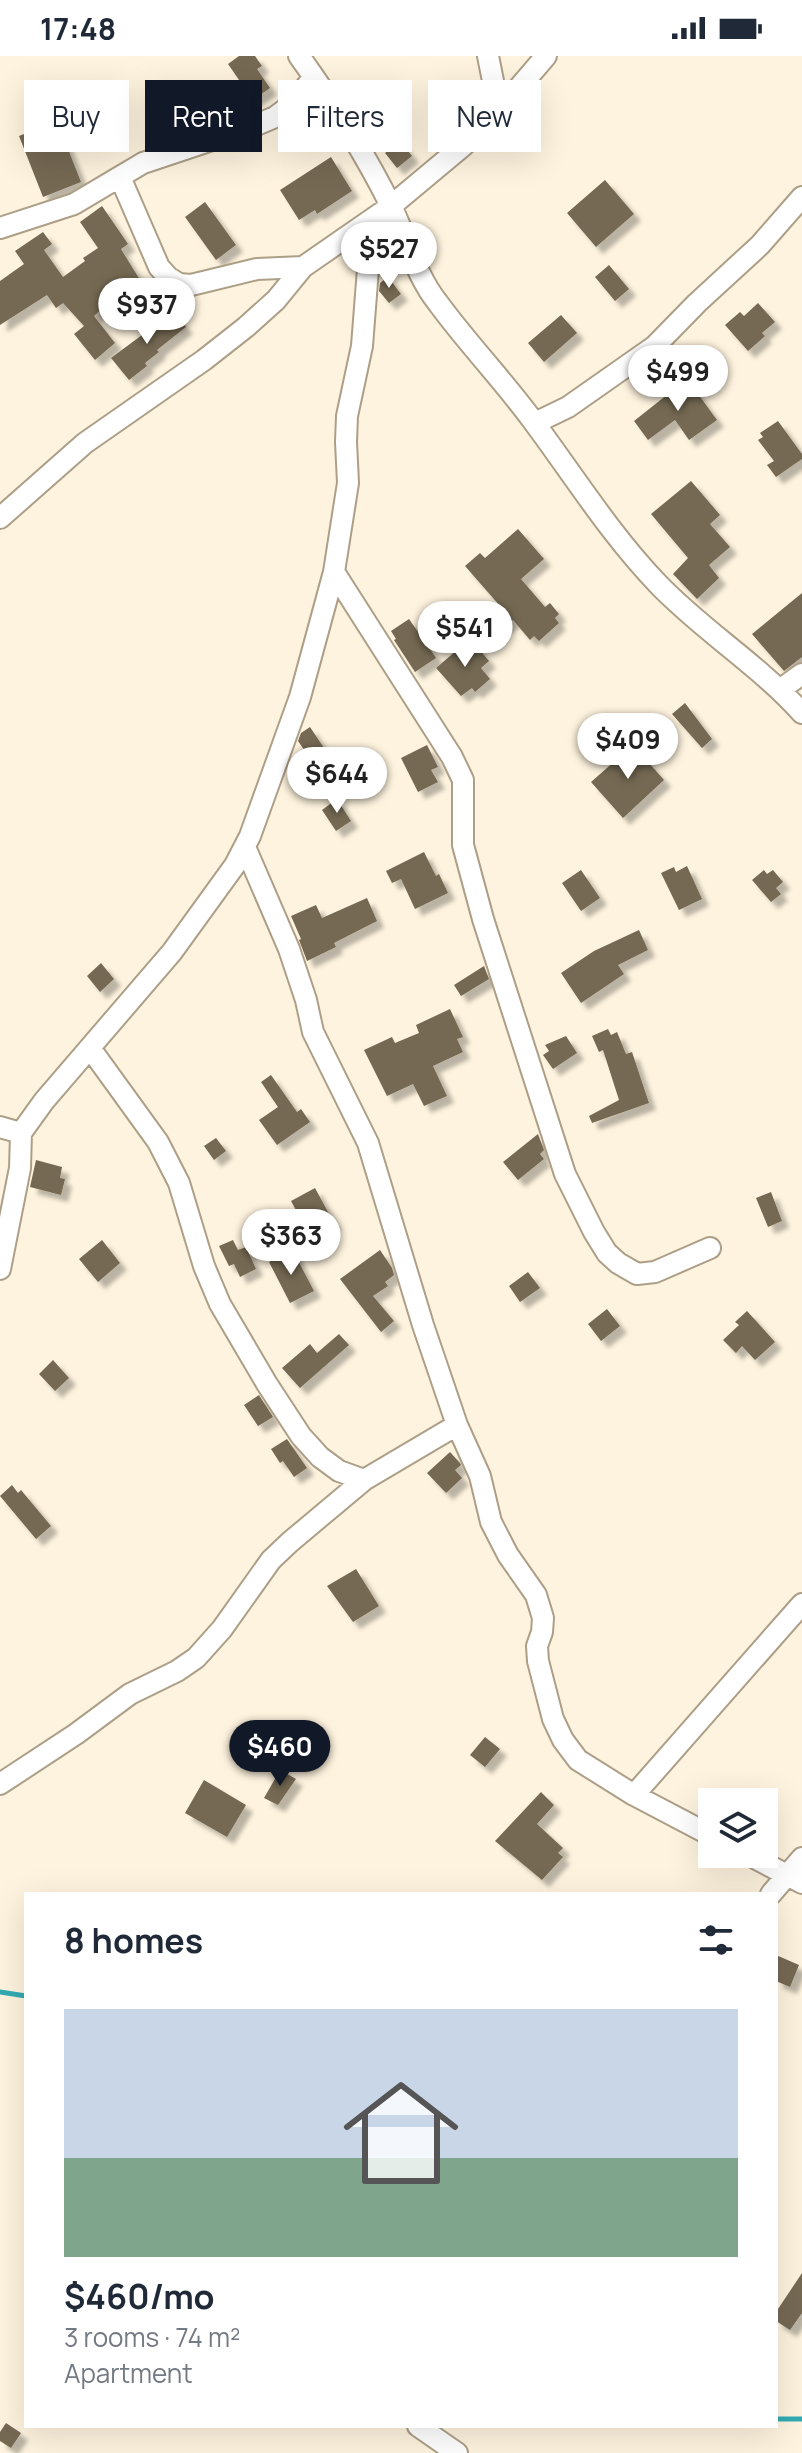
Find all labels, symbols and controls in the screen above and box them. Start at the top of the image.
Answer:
text: 17:48 [40,8,116,49]
chip: Buy [24,80,129,152]
chip: Rent [145,80,262,152]
chip: Filters [278,80,412,152]
chip: New [428,80,541,152]
pin: $527 [342,222,436,290]
text: $527 [359,230,419,266]
pin: $937 [100,278,194,346]
text: $937 [116,286,178,322]
pin: $499 [631,345,725,413]
text: $499 [646,353,710,389]
pin: $541 [418,601,512,669]
text: $541 [436,609,494,645]
pin: $409 [581,713,675,781]
text: $409 [595,721,661,757]
pin: $644 [290,747,384,815]
text: $644 [305,755,369,791]
pin: $363 [244,1209,338,1277]
text: $363 [260,1217,322,1253]
pin: $460 [233,1720,327,1788]
text: $460 [247,1728,313,1764]
map controls [698,1788,778,1868]
button: layers [698,1788,778,1868]
text: 8 homes [64,1917,203,1963]
icon: filters [694,1918,738,1962]
icon: home [329,2061,473,2205]
text: $460/mo [64,2273,215,2319]
text: 3 rooms · 74 m² [64,2319,240,2355]
text: Apartment [64,2355,193,2391]

